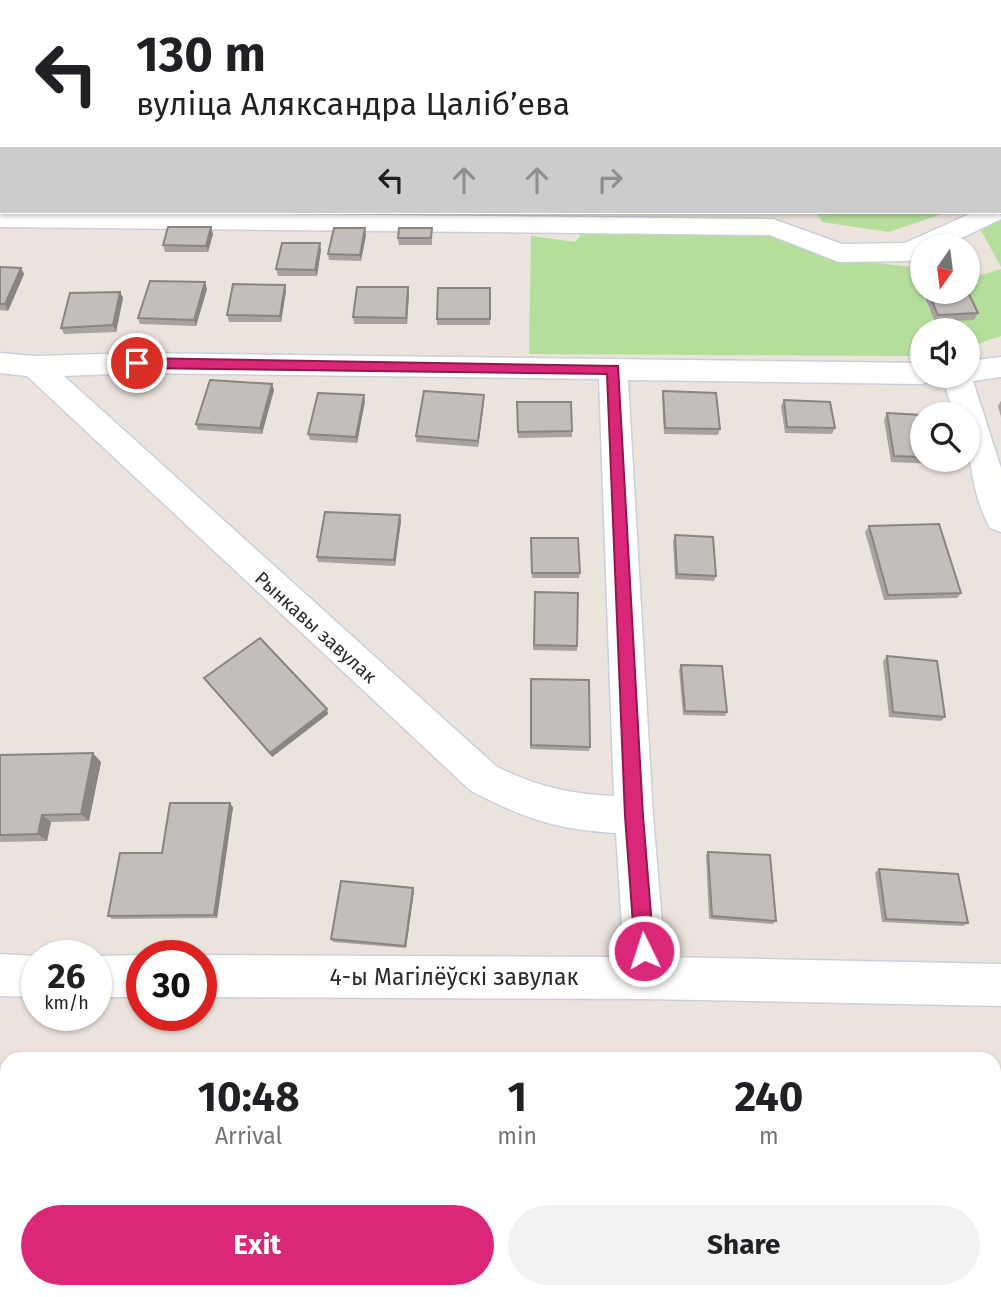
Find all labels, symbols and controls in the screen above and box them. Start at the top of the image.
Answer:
text: 130 m [136,25,266,84]
icon: left [21,28,112,119]
text: вуліца Аляксандра Цалібʼева [136,85,570,123]
icon: left [372,161,410,199]
icon: ahead [445,161,483,199]
icon: ahead [518,161,556,199]
icon: right [591,161,629,199]
north arrow [910,234,980,304]
map controls [910,234,980,472]
button: sound [910,318,980,388]
pin [107,333,167,393]
icon: arrive [118,344,156,382]
button: search [910,402,980,472]
street label: Рынкавы завулак [250,567,381,688]
position arrow [607,914,681,988]
speed limit sign: 30 [126,940,217,1031]
text: 26 [48,955,85,997]
street label: 4-ы Магілёўскі завулак [330,963,578,991]
text: km/h [44,992,89,1014]
text: 10:48 [198,1072,300,1122]
text: 1 [507,1072,527,1122]
text: 240 [735,1072,803,1122]
text: Arrival [215,1122,282,1150]
text: min [497,1122,537,1150]
text: m [759,1122,779,1150]
button: Exit [21,1205,494,1285]
button: Share [508,1205,980,1285]

